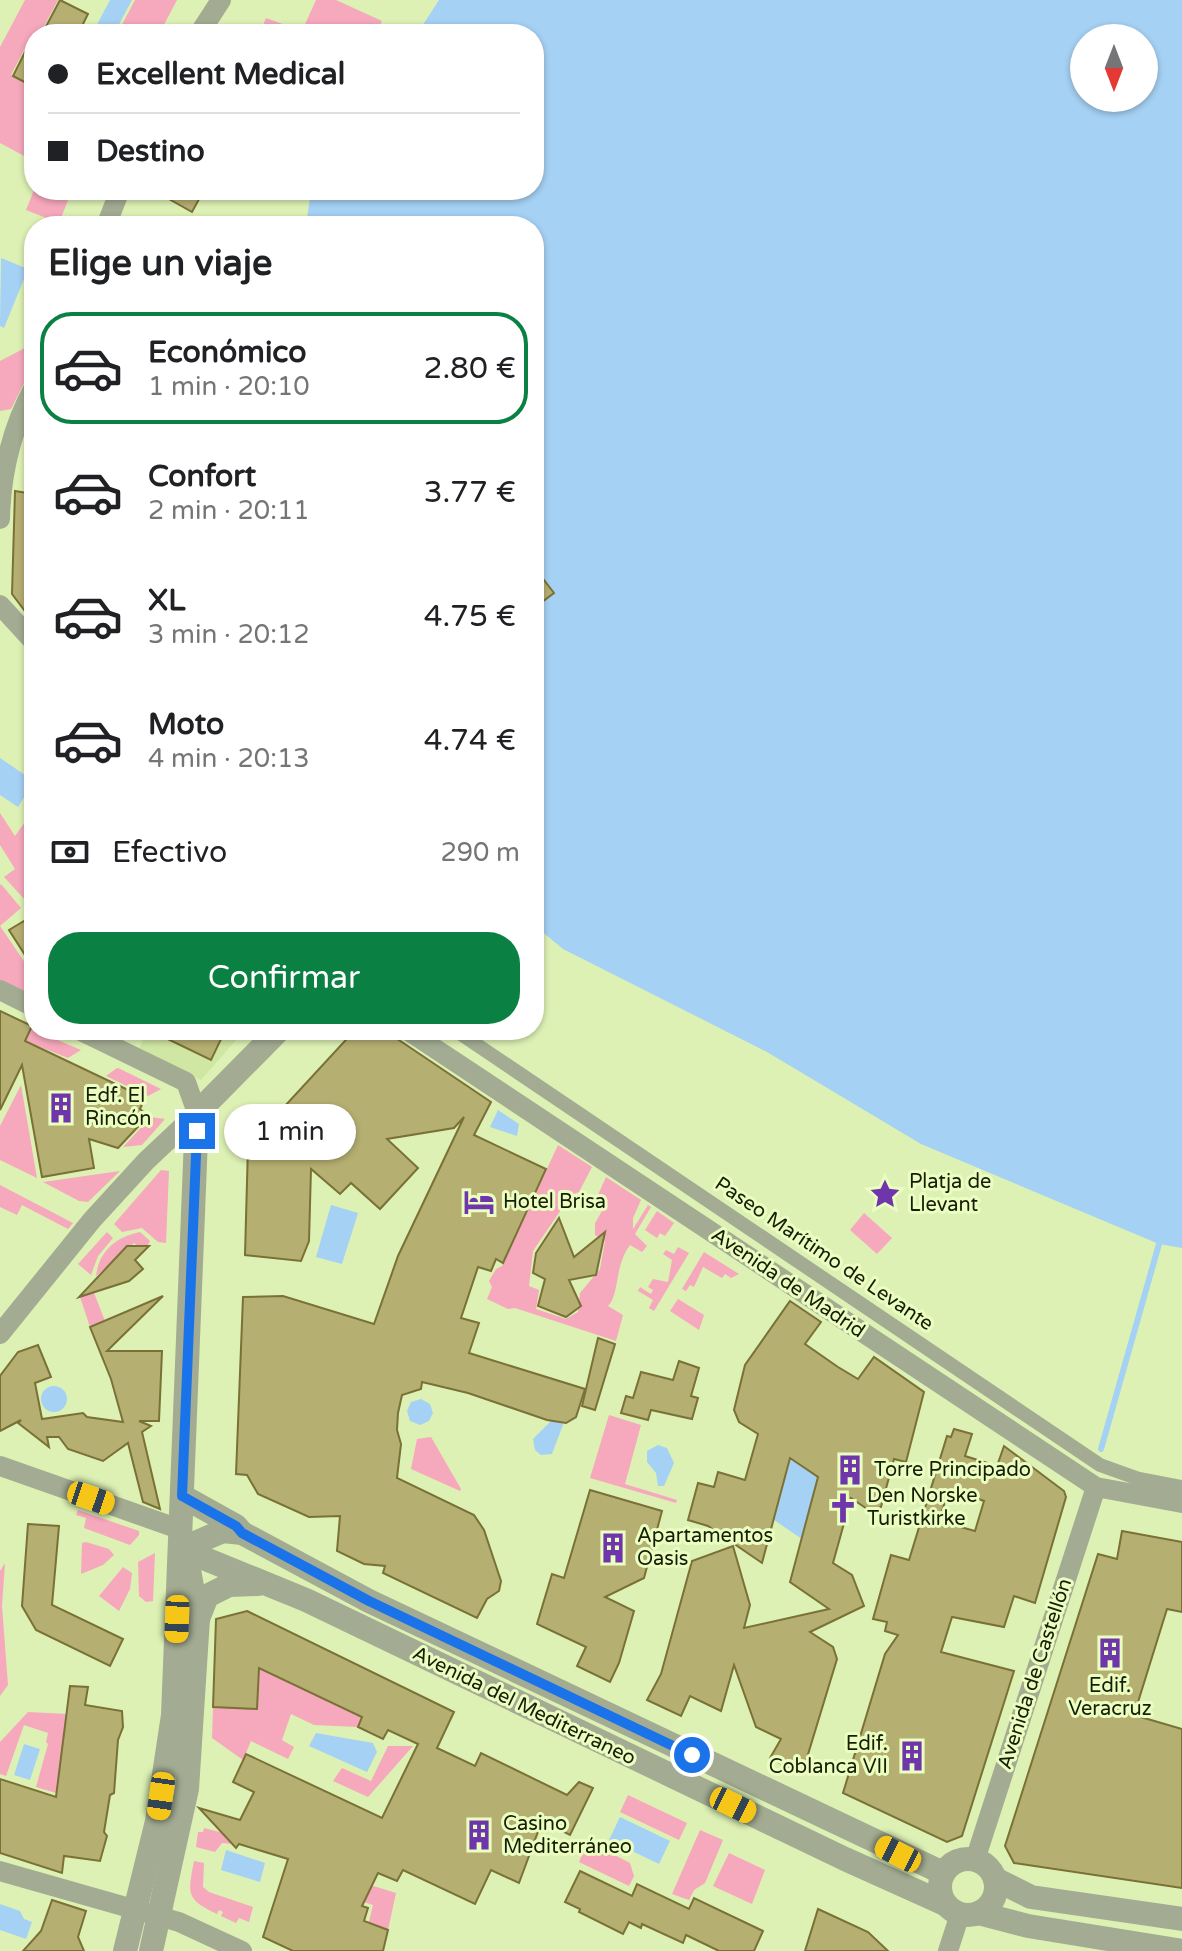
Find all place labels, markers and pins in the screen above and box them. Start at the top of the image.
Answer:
place label: Edf. El Rincón [85,1084,151,1131]
building icon: Edf. El Rincón [44,1091,78,1125]
place label: Platja de Llevant [909,1170,991,1217]
place icon: Platja de Llevant [868,1177,902,1211]
hotel icon: Hotel Brisa [462,1185,496,1219]
place label: Hotel Brisa [503,1190,606,1214]
building icon: Torre Principado [833,1453,867,1487]
place label: Torre Principado [874,1458,1031,1482]
place label: Den Norske Turistkirke [867,1484,978,1531]
church icon: Den Norske Turistkirke [826,1491,860,1525]
place label: Apartamentos Oasis [637,1524,773,1571]
building icon: Apartamentos Oasis [596,1531,630,1565]
building icon: Edif. Veracruz [1093,1636,1127,1670]
place label: Edif. Veracruz [1068,1674,1152,1721]
place label: Edif. Coblanca VII [769,1732,888,1779]
building icon: Edif. Coblanca VII [895,1739,929,1773]
place label: Casino Mediterráneo [503,1812,632,1859]
building icon: Casino Mediterráneo [462,1818,496,1852]

